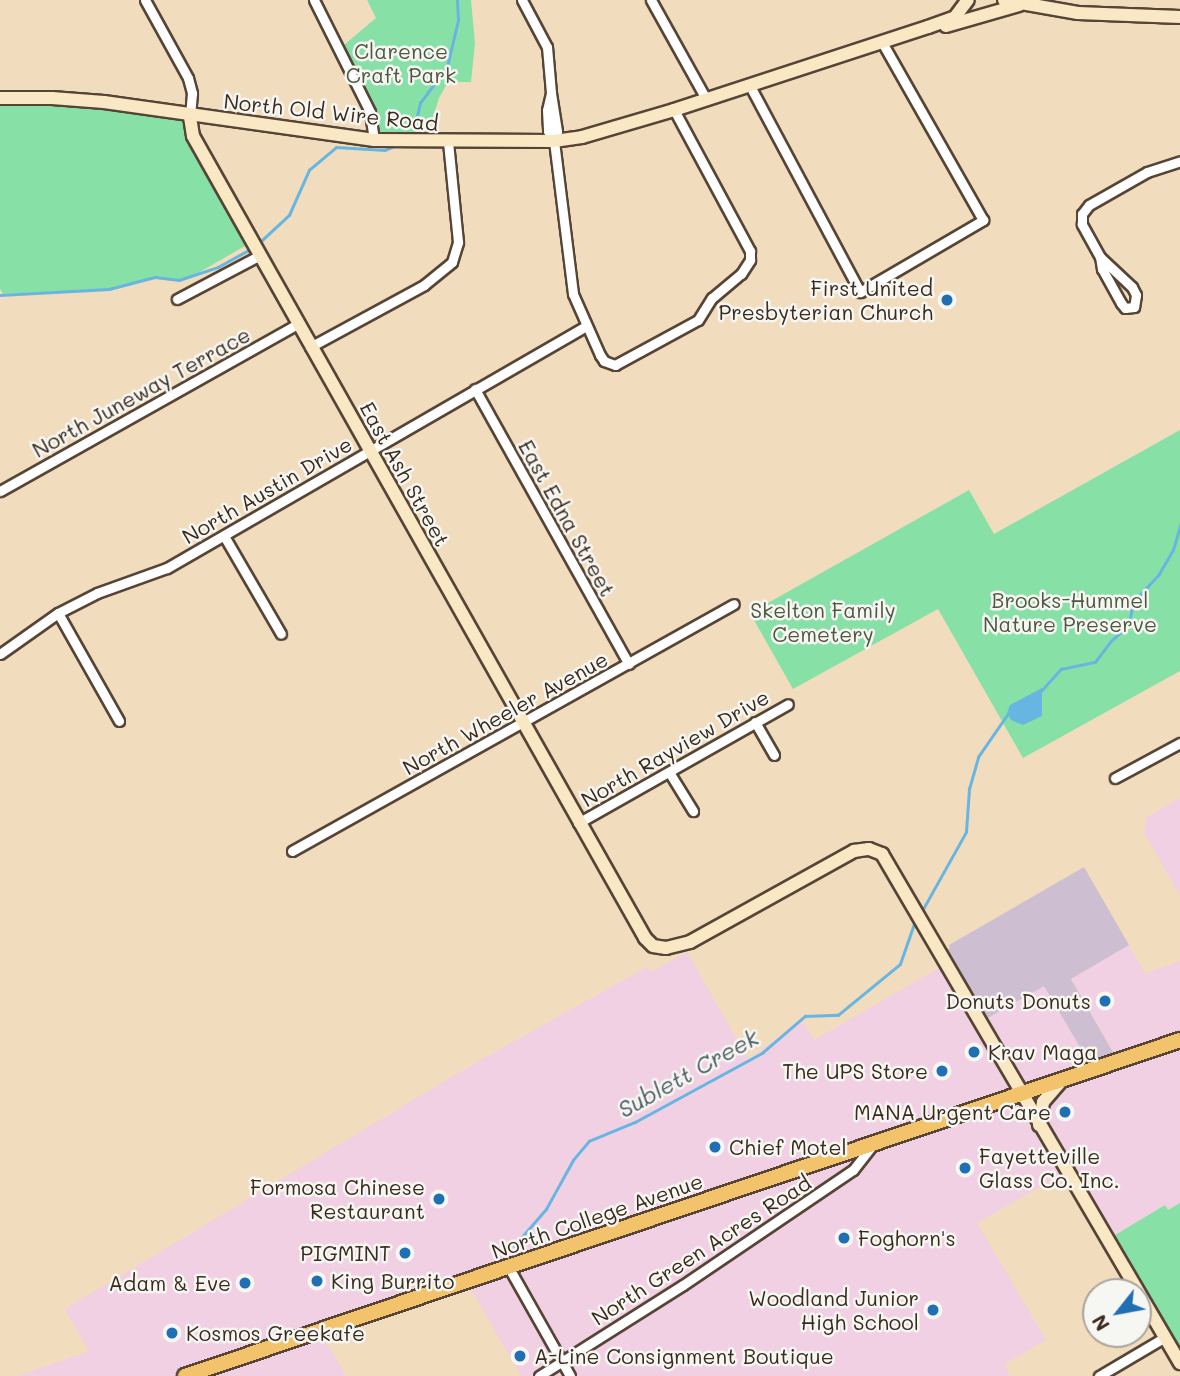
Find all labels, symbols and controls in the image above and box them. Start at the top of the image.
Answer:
park label: Clarence Craft Park [346,38,456,88]
street label: North Old Wire Road [222,88,440,136]
place label: First United Presbyterian Church [718,275,933,325]
marker: First United Presbyterian Church [939,292,955,308]
street label: North Juneway Terrace [28,322,254,462]
street label: East Ash Street [355,397,455,551]
street label: North Austin Drive [178,431,356,549]
street label: East Edna Street [514,435,620,601]
park label: Brooks-Hummel Nature Preserve [983,587,1157,637]
park label: Skelton Family Cemetery [750,597,896,647]
street label: North Wheeler Avenue [398,646,612,780]
street label: North Rayview Drive [577,684,773,812]
place label: Donuts Donuts [945,988,1091,1014]
marker: Donuts Donuts [1097,993,1113,1009]
water label: Sublett Creek [613,1023,763,1123]
place label: Krav Maga [988,1039,1097,1065]
marker: Krav Maga [966,1044,982,1060]
place label: The UPS Store [782,1058,928,1084]
marker: The UPS Store [934,1063,950,1079]
place label: MANA Urgent Care [854,1099,1051,1125]
marker: MANA Urgent Care [1057,1104,1073,1120]
place label: Chief Motel [729,1134,847,1160]
marker: Chief Motel [707,1139,723,1155]
place label: Fayetteville Glass Co. Inc. [979,1143,1120,1193]
marker: Fayetteville Glass Co. Inc. [957,1160,973,1176]
street label: North College Avenue [488,1168,706,1264]
street label: North Green Acres Road [587,1170,815,1330]
place label: Formosa Chinese Restaurant [250,1174,425,1224]
marker: Formosa Chinese Restaurant [431,1191,447,1207]
place label: Foghorn's [858,1225,956,1251]
marker: Foghorn's [836,1230,852,1246]
place label: PIGMINT [300,1240,391,1266]
marker: PIGMINT [397,1245,413,1261]
place label: King Burrito [331,1268,454,1294]
place label: Adam & Eve [109,1270,231,1296]
marker: King Burrito [309,1273,325,1289]
marker: Adam & Eve [237,1275,253,1291]
north arrow [1082,1278,1152,1348]
place label: Woodland Junior High School [748,1285,919,1335]
marker: Woodland Junior High School [925,1302,941,1318]
text: N [1086,1310,1115,1336]
place label: Kosmos Greekafe [186,1320,365,1346]
marker: Kosmos Greekafe [164,1325,180,1341]
place label: A-Line Consignment Boutique [534,1343,834,1369]
marker: A-Line Consignment Boutique [512,1348,528,1364]

